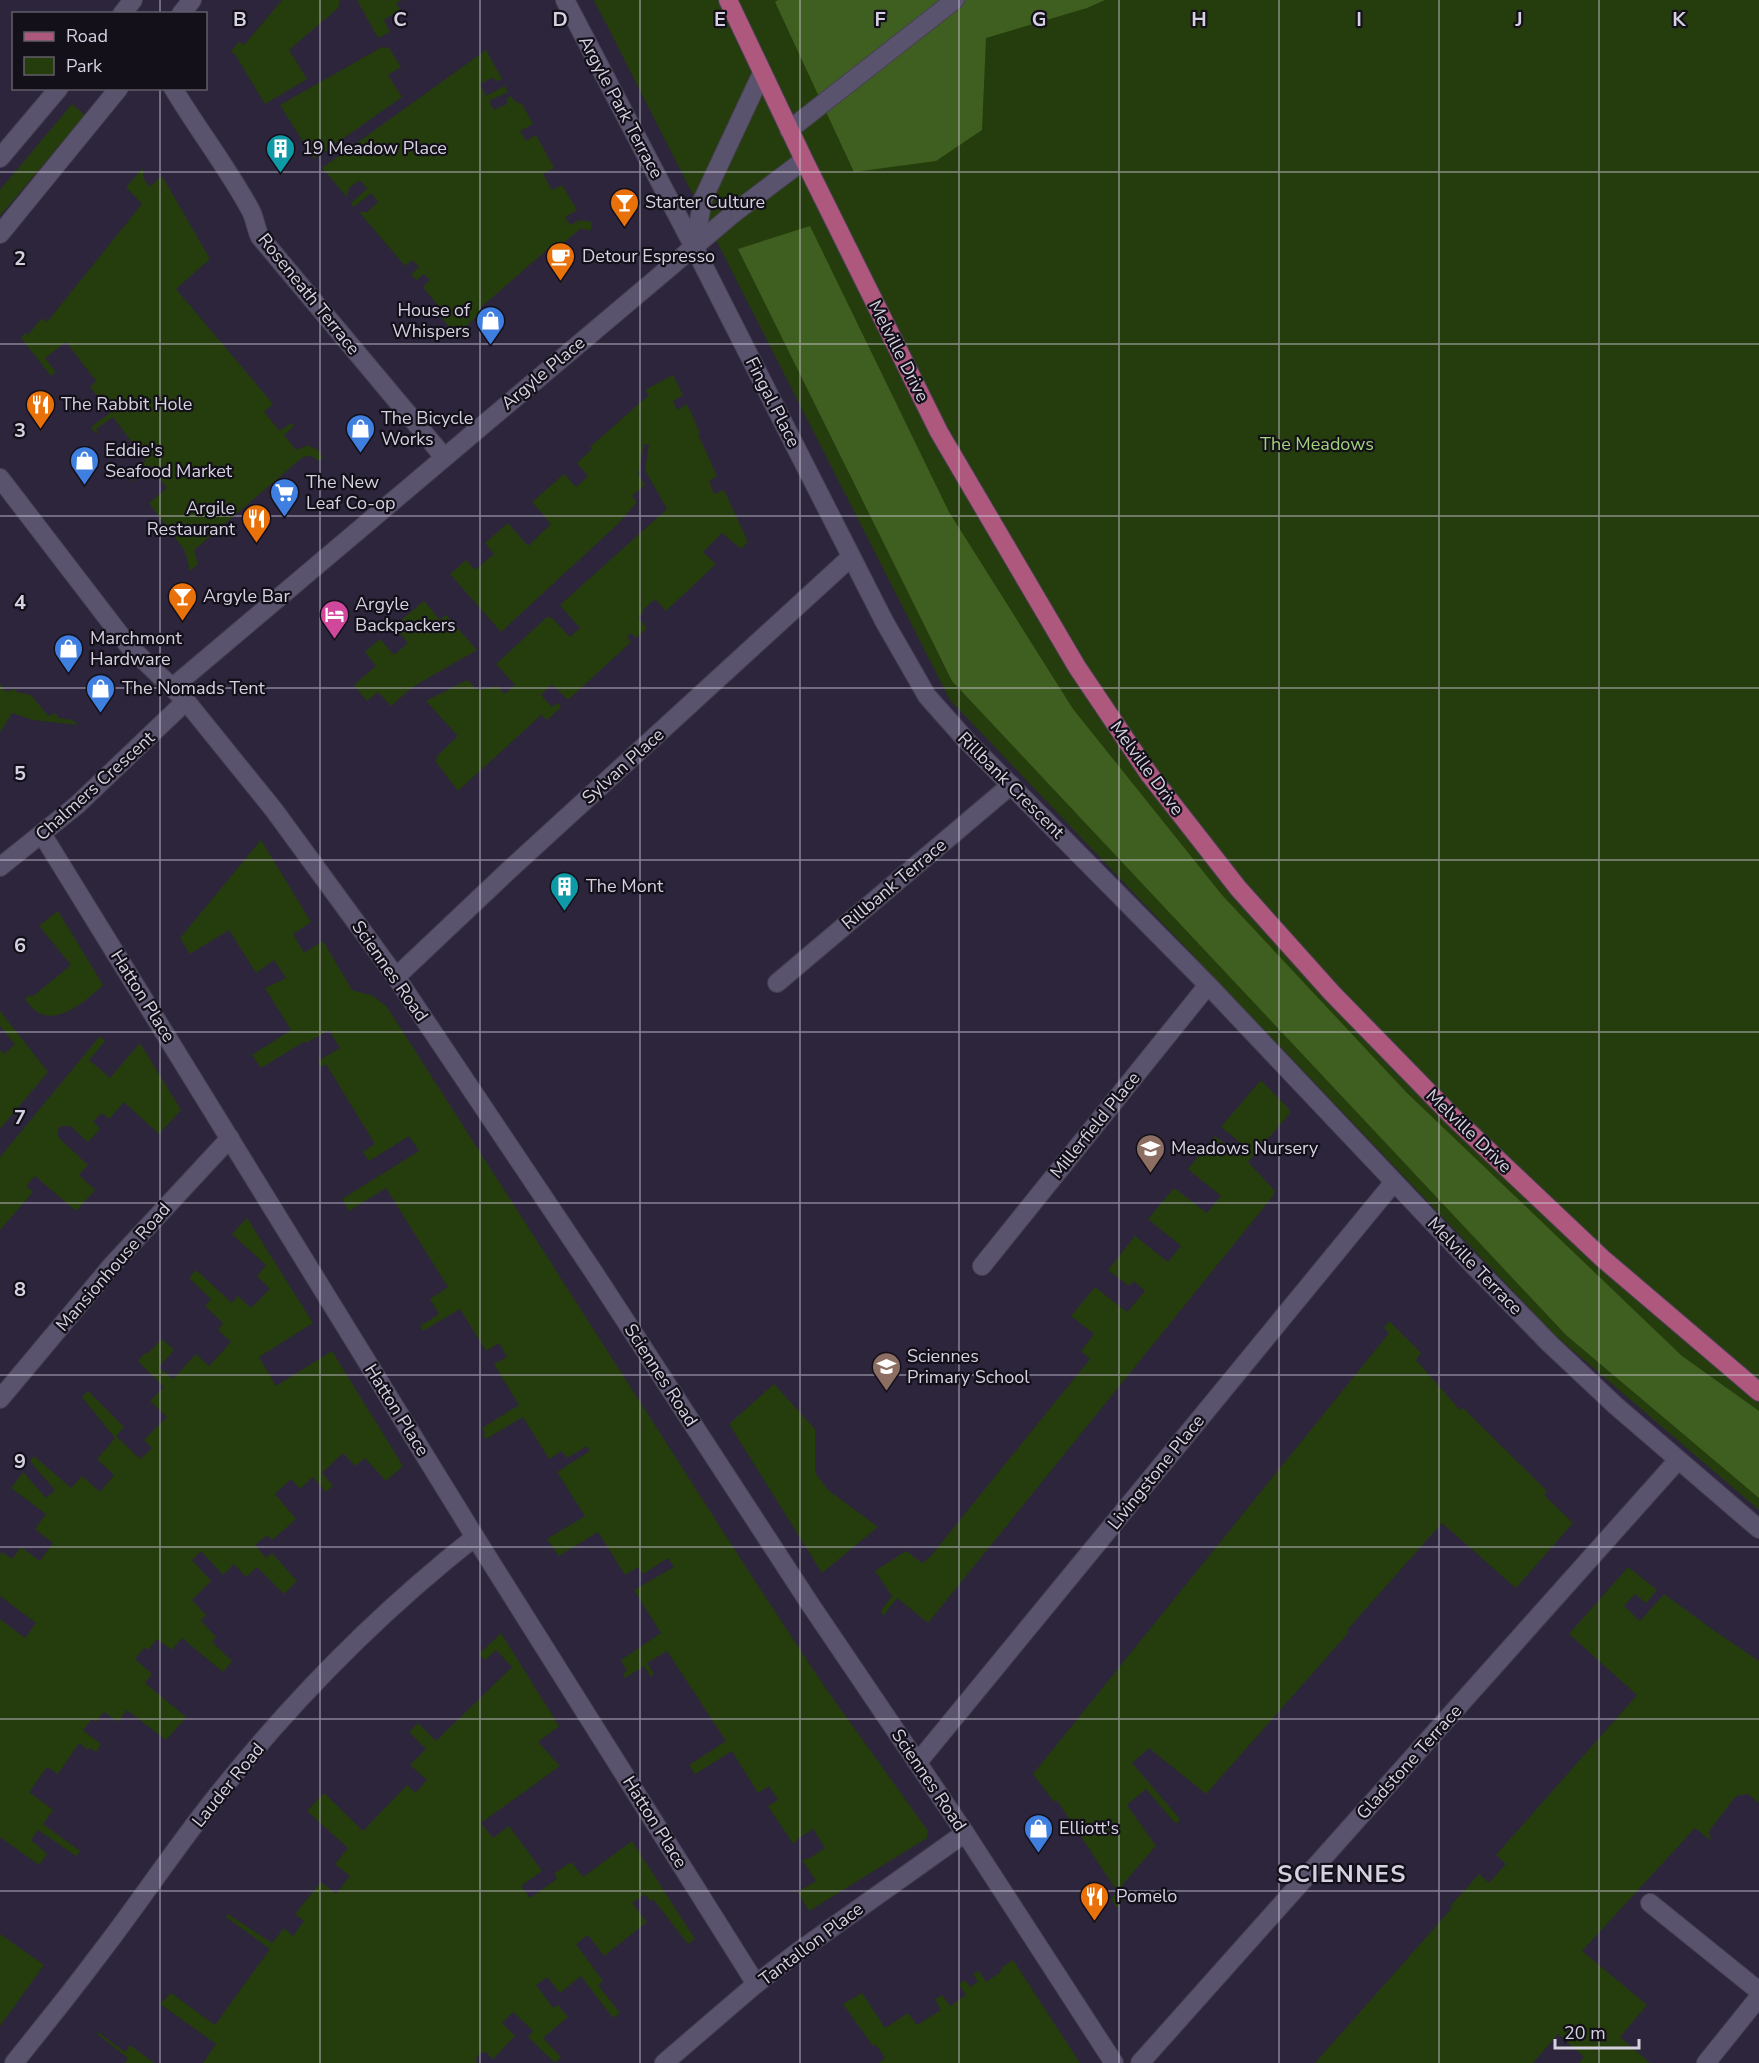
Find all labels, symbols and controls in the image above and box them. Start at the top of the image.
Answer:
text: B [233,6,247,33]
text: C [393,6,407,33]
text: D [552,6,568,33]
text: E [714,6,726,33]
text: F [874,6,886,33]
text: G [1032,6,1046,33]
text: H [1191,6,1207,33]
text: I [1356,6,1362,33]
text: J [1514,6,1523,33]
text: K [1672,6,1686,33]
legend [12,12,207,90]
text: Road [66,24,108,48]
street label: Argyle Park Terrace [573,31,669,183]
text: Park [66,54,103,78]
building icon: 19 Meadow Place [265,132,297,174]
place label: 19 Meadow Place [302,136,447,160]
bar icon: Starter Culture [608,186,640,228]
place label: Starter Culture [645,190,765,214]
street label: Roseneath Terrace [253,228,365,360]
cafe icon: Detour Espresso [545,240,577,282]
place label: Detour Espresso [582,244,715,268]
text: 2 [14,245,26,272]
street label: Melville Drive [863,296,935,406]
place label: House of Whispers [392,298,471,343]
shop icon: House of Whispers [475,304,507,346]
street label: Argyle Place [496,331,590,415]
street label: Fingal Place [740,353,806,451]
restaurant icon: The Rabbit Hole [24,388,56,430]
place label: The Rabbit Hole [61,392,192,416]
place label: The Bicycle Works [381,406,473,451]
shop icon: The Bicycle Works [344,412,376,454]
text: 3 [14,417,26,444]
park label: The Meadows [1260,432,1374,456]
place label: Eddie's Seafood Market [105,438,233,483]
shop icon: Eddie's Seafood Market [68,444,100,486]
place label: The New Leaf Co-op [306,470,396,515]
supermarket icon: The New Leaf Co-op [269,476,301,518]
place label: Argile Restaurant [147,496,236,541]
restaurant icon: Argile Restaurant [240,502,272,544]
bar icon: Argyle Bar [166,580,198,622]
place label: Argyle Bar [203,584,290,608]
text: 4 [14,589,26,616]
place label: Argyle Backpackers [355,592,456,637]
hotel icon: Argyle Backpackers [318,598,350,640]
place label: Marchmont Hardware [90,626,182,671]
shop icon: Marchmont Hardware [53,632,85,674]
shop icon: The Nomads Tent [85,672,117,714]
place label: The Nomads Tent [122,676,266,700]
street label: Melville Drive [1105,716,1189,820]
street label: Sylvan Place [577,723,669,809]
street label: Chalmers Crescent [30,726,160,846]
street label: Rillbank Crescent [952,726,1070,844]
text: 5 [14,760,26,787]
street label: Rillbank Terrace [837,833,951,935]
building icon: The Mont [549,870,581,912]
place label: The Mont [586,874,664,898]
street label: Sciennes Road [346,916,434,1026]
text: 6 [14,932,26,959]
street label: Hatton Place [105,945,181,1047]
street label: Millerfield Place [1045,1067,1145,1183]
street label: Melville Drive [1421,1084,1517,1178]
text: 7 [14,1104,26,1131]
school or university icon: Meadows Nursery [1134,1132,1166,1174]
place label: Meadows Nursery [1171,1136,1319,1160]
street label: Mansionhouse Road [50,1198,176,1336]
street label: Melville Terrace [1422,1212,1528,1320]
text: 8 [14,1276,26,1303]
street label: Sciennes Road [619,1319,703,1431]
place label: Sciennes Primary School [907,1344,1030,1389]
school or university icon: Sciennes Primary School [870,1350,902,1392]
street label: Hatton Place [359,1359,435,1461]
street label: Livingstone Place [1102,1410,1210,1534]
text: 9 [14,1448,26,1475]
street label: Gladstone Terrace [1351,1699,1467,1825]
street label: Sciennes Road [886,1724,972,1836]
street label: Lauder Road [186,1738,270,1832]
street label: Hatton Place [617,1771,693,1873]
shop icon: Elliott's [1022,1812,1054,1854]
place label: Elliott's [1059,1816,1119,1840]
district label: SCIENNES [1277,1858,1407,1890]
restaurant icon: Pomelo [1079,1880,1111,1922]
place label: Pomelo [1116,1884,1177,1908]
street label: Tantallon Place [754,1897,868,1991]
scale bar [1555,2012,1639,2050]
text: 20 m [1564,2021,1606,2045]

